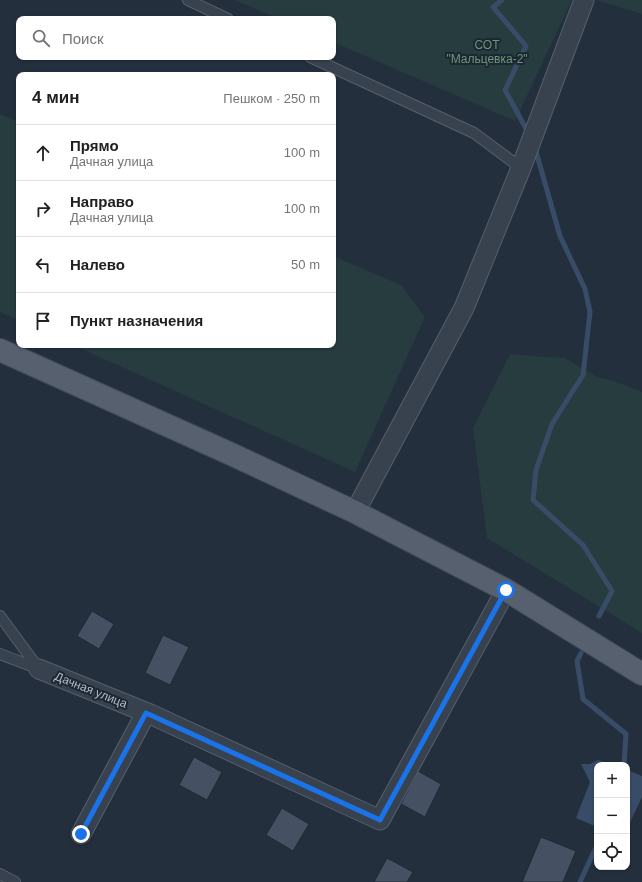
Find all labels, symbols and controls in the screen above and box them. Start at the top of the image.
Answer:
search box [16,16,336,60]
icon: search [30,27,52,49]
text: Поиск [62,30,104,47]
park label: СОТ "Мальцевка-2" [446,38,528,66]
text: 4 мин [32,88,79,107]
text: Пешком · 250 m [223,91,320,106]
text: Прямо [70,137,119,154]
icon: ahead [32,142,54,164]
text: 100 m [284,145,320,160]
text: Дачная улица [70,154,153,169]
text: Направо [70,193,134,210]
icon: right [32,198,54,220]
text: 100 m [284,201,320,216]
text: Дачная улица [70,210,153,225]
icon: left [32,254,54,276]
text: Налево [70,256,125,273]
text: 50 m [291,257,320,272]
icon: arrive [32,310,54,332]
text: Пункт назначения [70,312,203,329]
route start [497,581,515,599]
street label: Дачная улица [53,669,130,711]
map controls [594,762,630,870]
button: + [594,762,630,798]
button: − [594,798,630,834]
route end [72,825,90,843]
button: locate [594,834,630,870]

